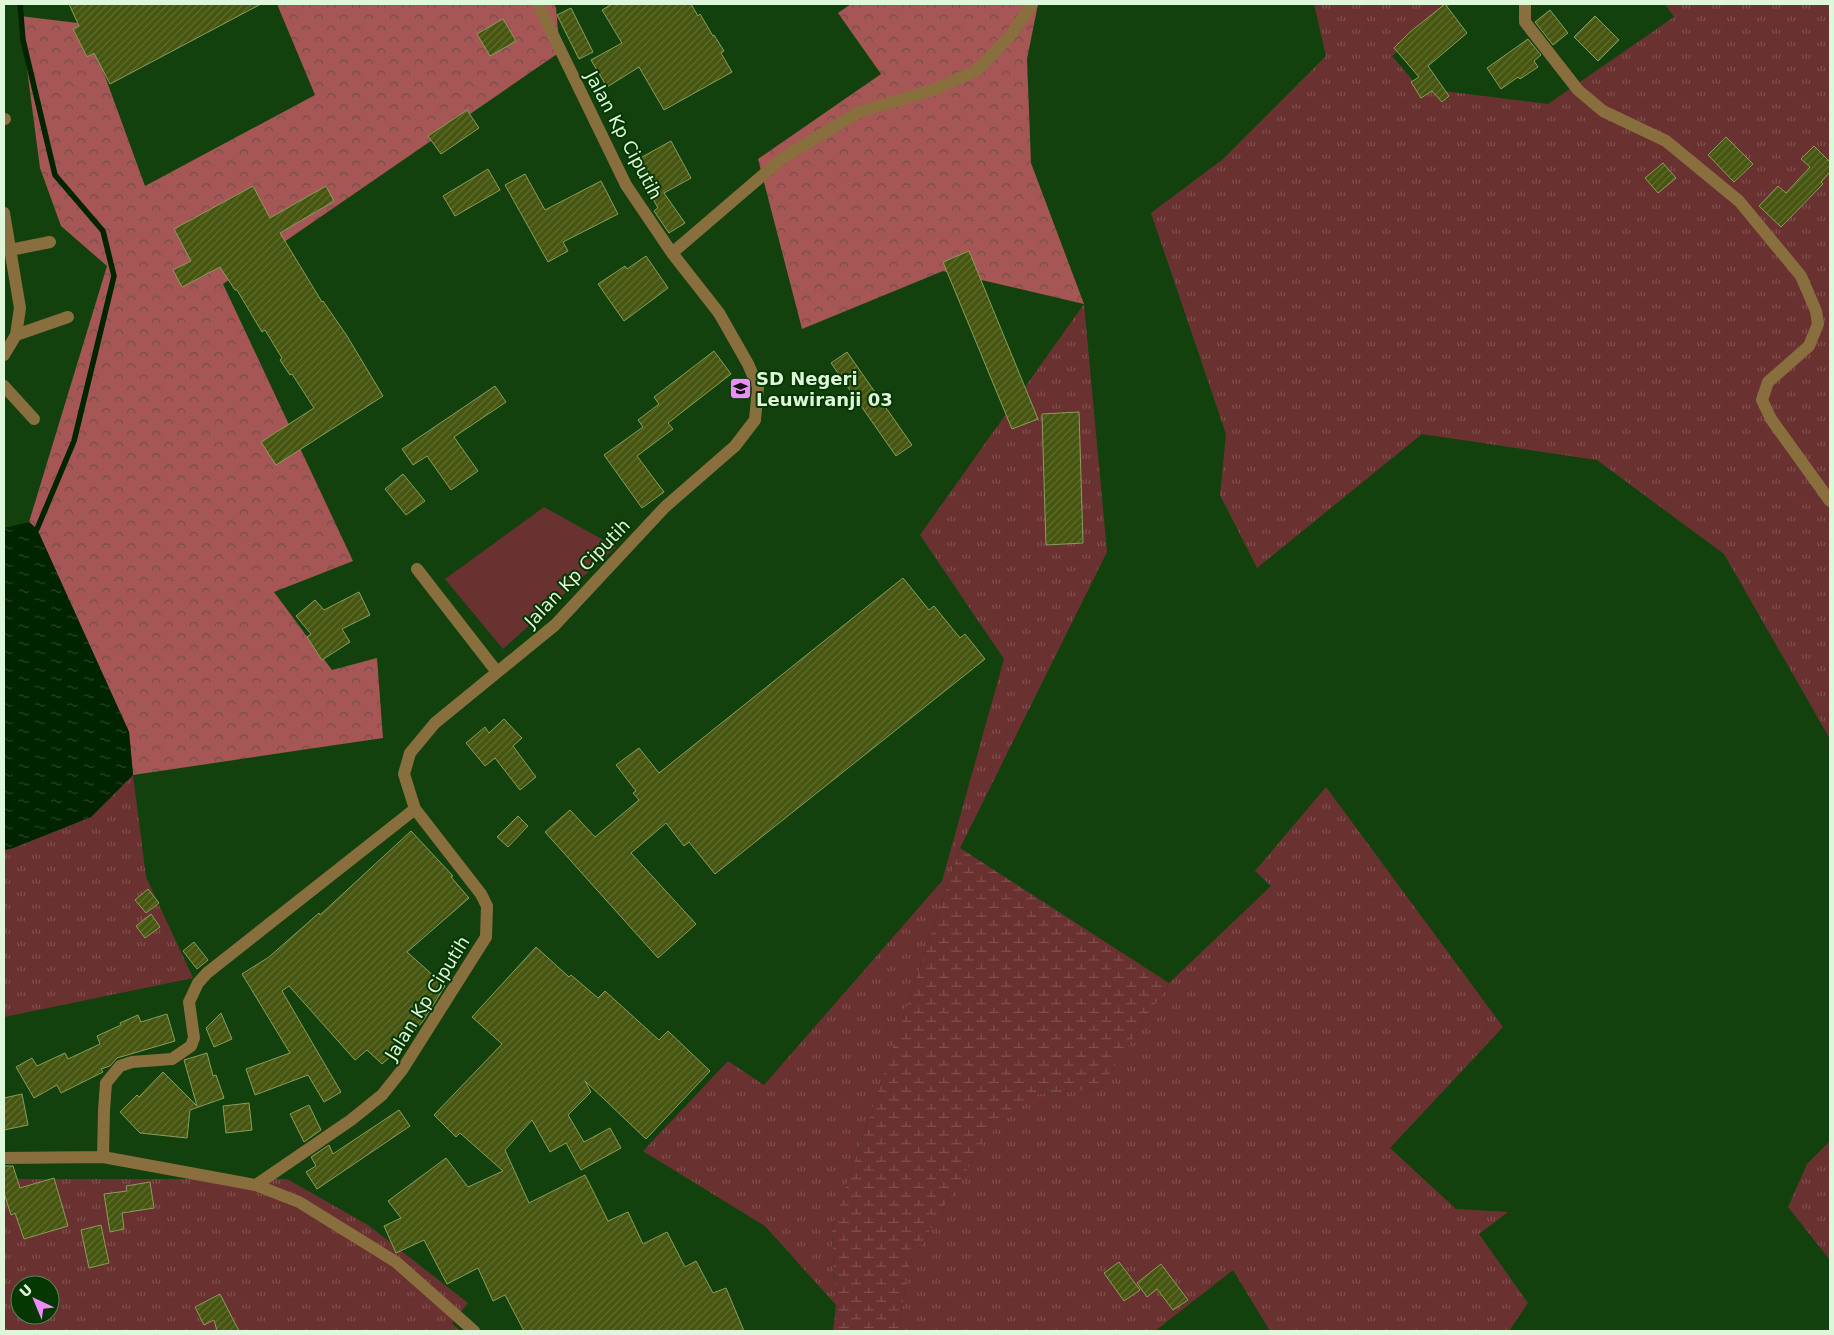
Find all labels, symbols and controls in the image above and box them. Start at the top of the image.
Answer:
street label: Jalan Kp Ciputih [581,66,667,203]
place label: SD Negeri Leuwiranji 03 [756,368,893,410]
school or university icon: SD Negeri Leuwiranji 03 [728,376,752,400]
street label: Jalan Kp Ciputih [519,515,634,632]
street label: Jalan Kp Ciputih [380,932,474,1065]
north arrow [10,1275,60,1325]
text: U [16,1281,36,1300]

